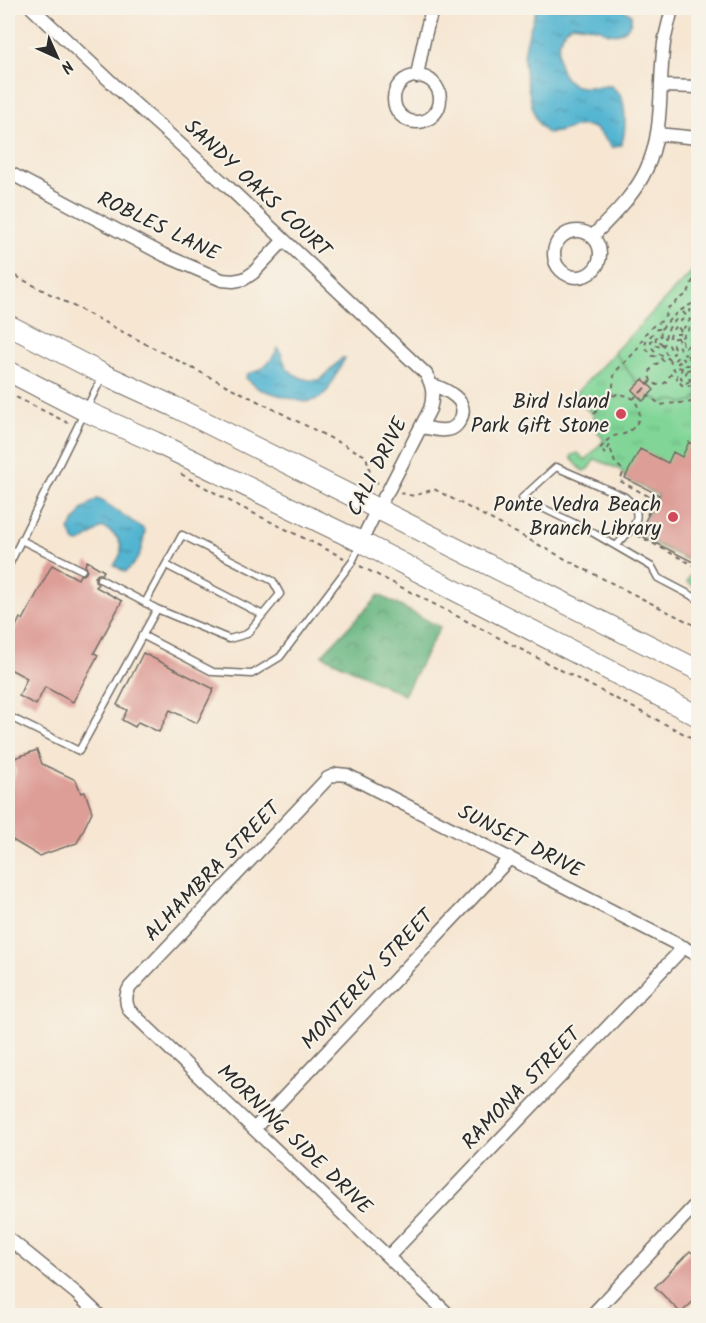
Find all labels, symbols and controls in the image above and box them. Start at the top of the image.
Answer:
north arrow [27,27,87,87]
text: N [54,54,79,79]
street label: SANDY OAKS COURT [176,112,339,268]
street label: ROBLES LANE [91,183,225,271]
place label: Bird Island Park Gift Stone [471,386,610,443]
marker: Bird Island Park Gift Stone [614,407,628,421]
street label: CALI DRIVE [339,411,417,522]
place label: Ponte Vedra Beach Branch Library [493,489,661,546]
marker: Ponte Vedra Beach Branch Library [666,510,680,524]
street label: ALHAMBRA STREET [137,793,290,950]
street label: SUNSET DRIVE [452,796,589,888]
street label: MONTEREY STREET [294,901,444,1058]
street label: RAMONA STREET [454,1019,591,1158]
street label: MORNING SIDE DRIVE [209,1057,380,1224]

